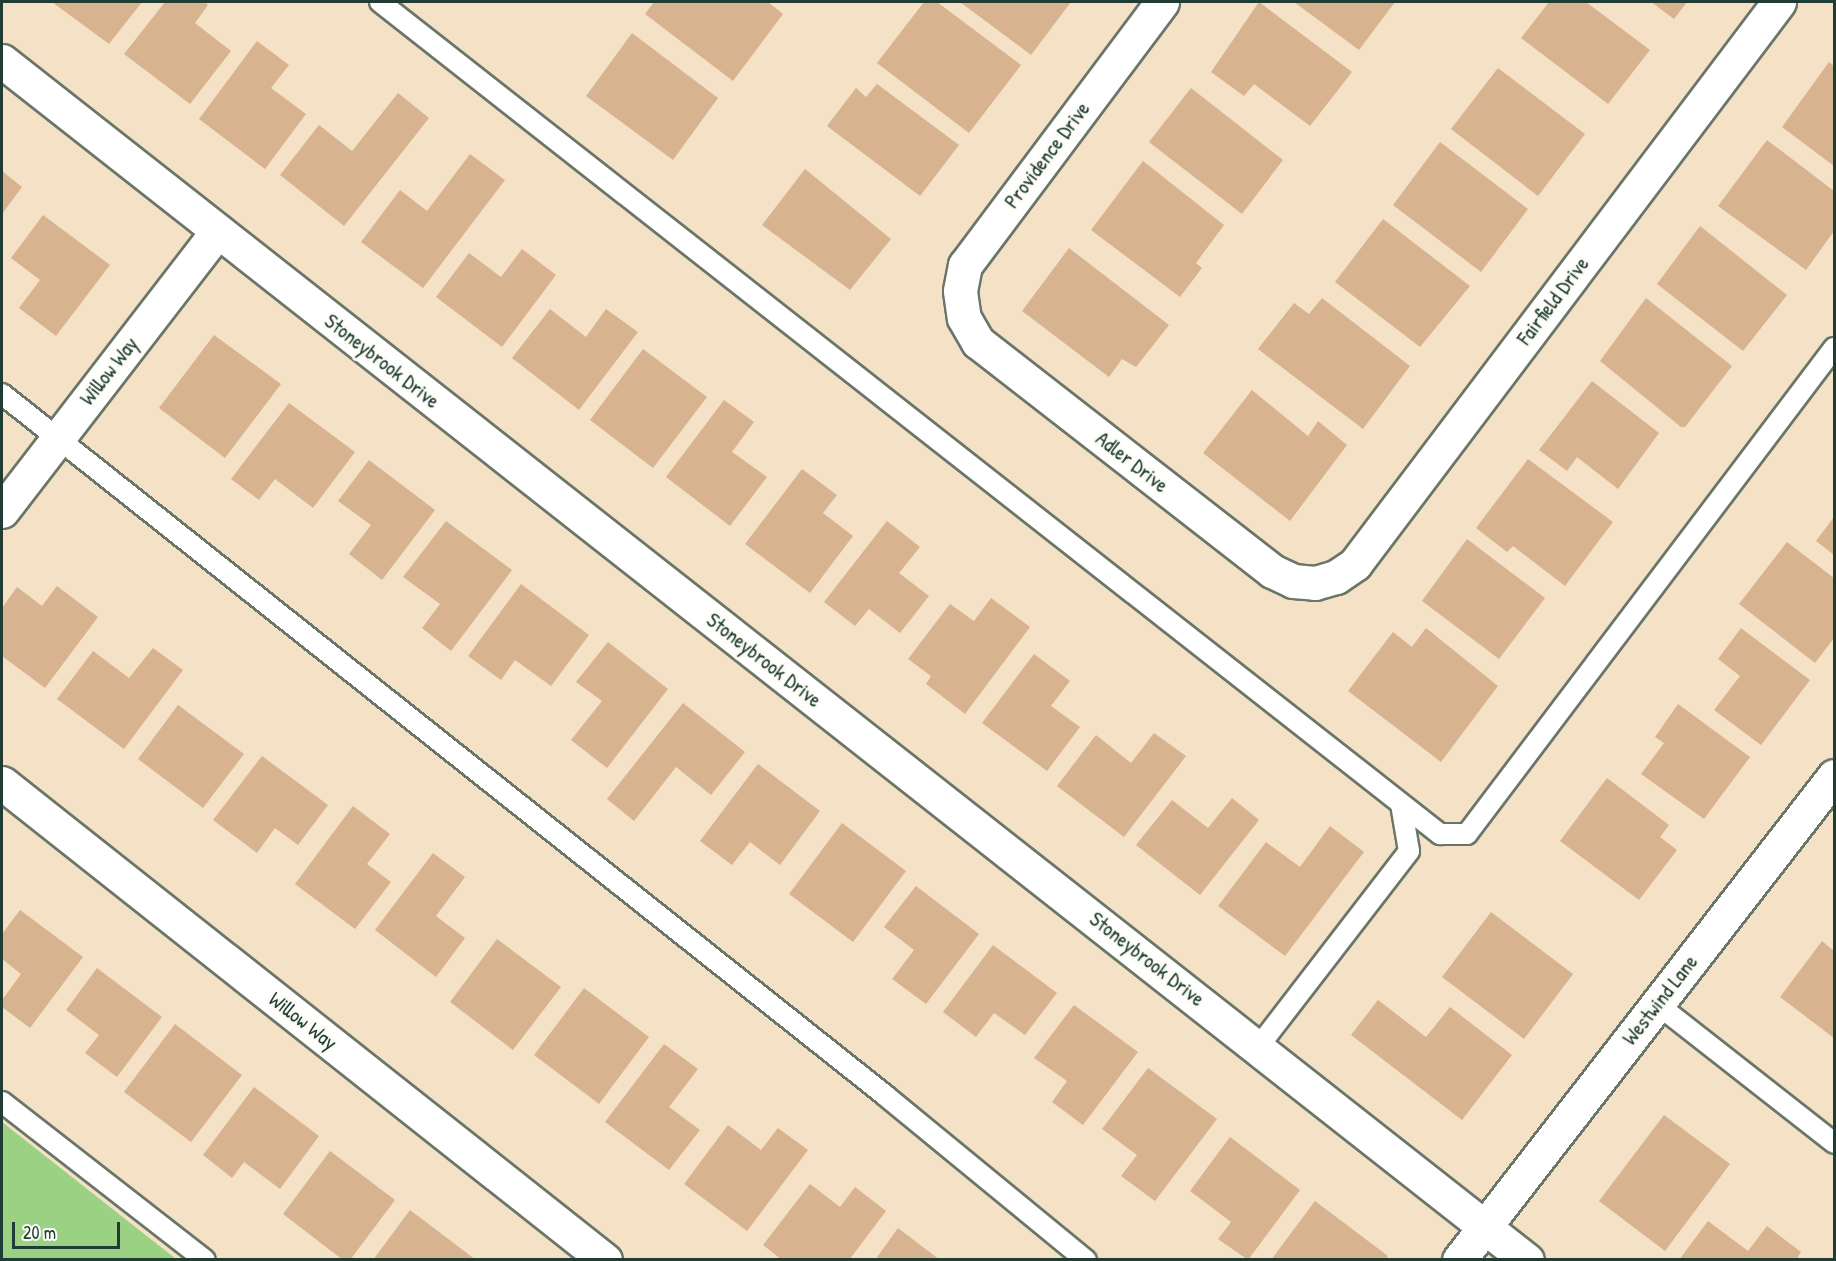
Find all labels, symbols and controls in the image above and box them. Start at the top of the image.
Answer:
street label: Providence Drive [999,97,1095,213]
street label: Fairfield Drive [1512,252,1594,350]
street label: Stoneybrook Drive [320,308,444,414]
street label: Willow Way [75,332,143,410]
street label: Adler Drive [1091,426,1173,498]
street label: Stoneybrook Drive [702,607,826,713]
street label: Stoneybrook Drive [1085,906,1209,1012]
street label: Westwind Lane [1617,950,1703,1050]
street label: Willow Way [264,987,342,1055]
scale bar [15,1210,123,1248]
text: 20 m [23,1220,56,1245]

